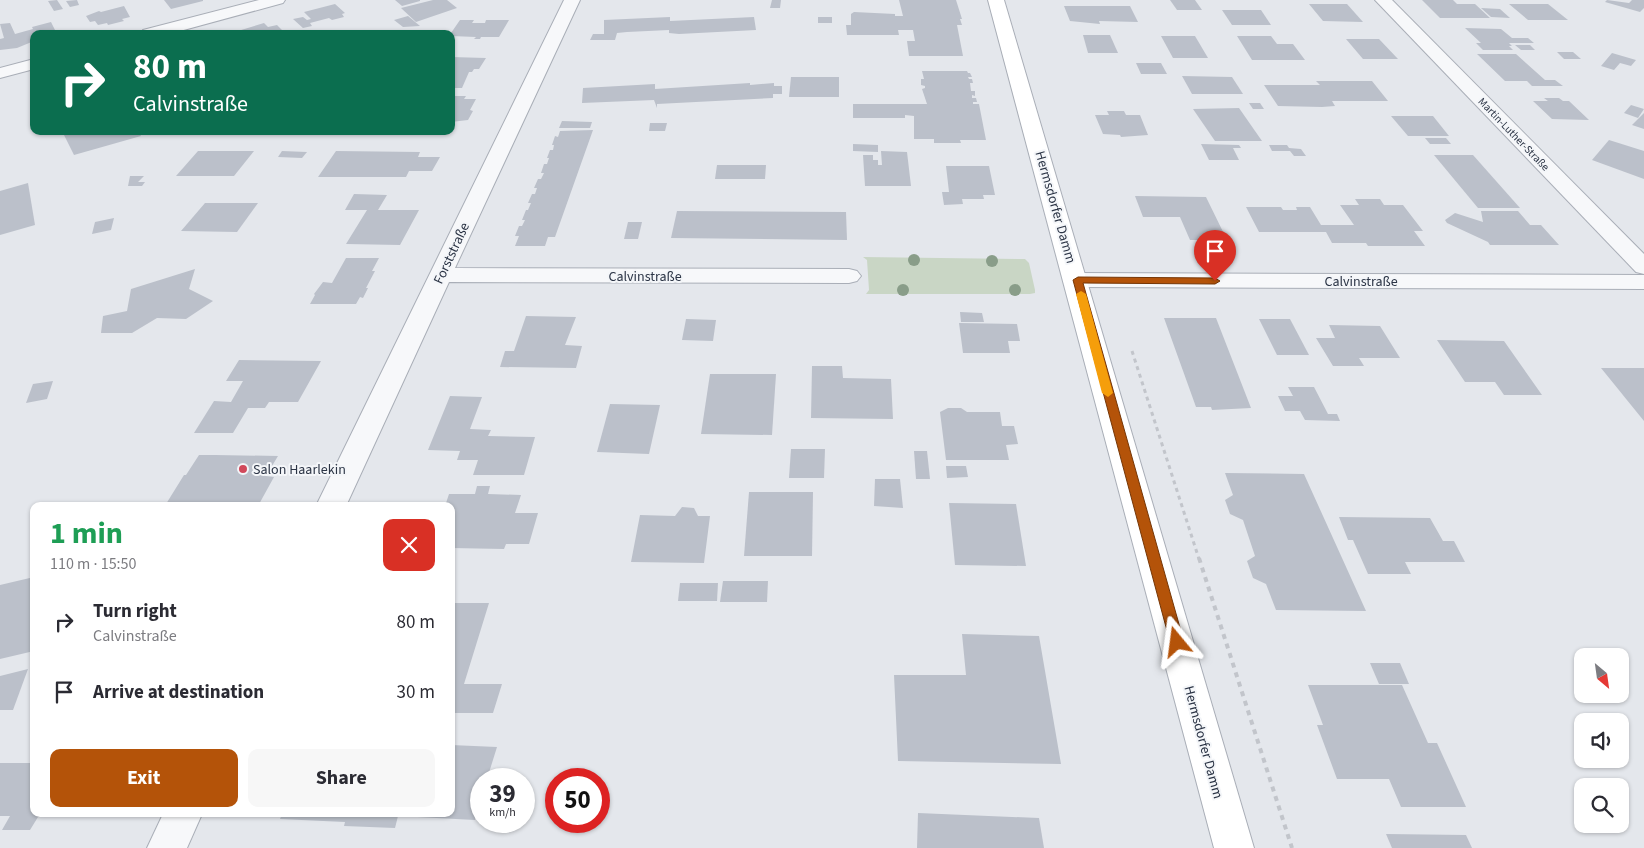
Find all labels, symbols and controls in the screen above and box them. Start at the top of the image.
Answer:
text: 80 m [133,42,207,92]
icon: right [50,50,115,115]
text: Calvinstraße [133,88,248,120]
street label: Martin-Luther-Straße [1475,94,1553,175]
street label: Hermsdorfer Damm [1029,149,1081,266]
street label: Forststraße [429,219,475,288]
pin [1194,230,1236,281]
icon: arrive [1201,237,1229,265]
street label: Calvinstraße [608,267,682,287]
street label: Calvinstraße [1324,272,1398,292]
place label: Salon Haarlekin [253,460,346,480]
marker: Salon Haarlekin [237,463,249,475]
text: 1 min [50,512,123,555]
button: close [383,519,435,571]
text: 110 m · 15:50 [50,553,137,575]
text: Turn right [93,598,177,625]
icon: right [50,608,78,636]
text: 80 m [397,609,435,636]
position arrow [1150,615,1202,667]
text: Calvinstraße [93,625,177,647]
north arrow [1574,648,1629,702]
map controls [1574,648,1629,833]
icon: arrive [50,678,78,706]
text: Arrive at destination [93,679,264,706]
text: 30 m [397,679,435,706]
street label: Hermsdorfer Damm [1178,684,1228,801]
button: sound [1574,713,1629,768]
button: Exit [50,749,238,807]
button: Share [248,749,435,807]
speed limit sign: 50 [545,768,610,833]
text: 39 [489,776,516,812]
button: search [1574,778,1629,833]
text: km/h [489,804,516,821]

